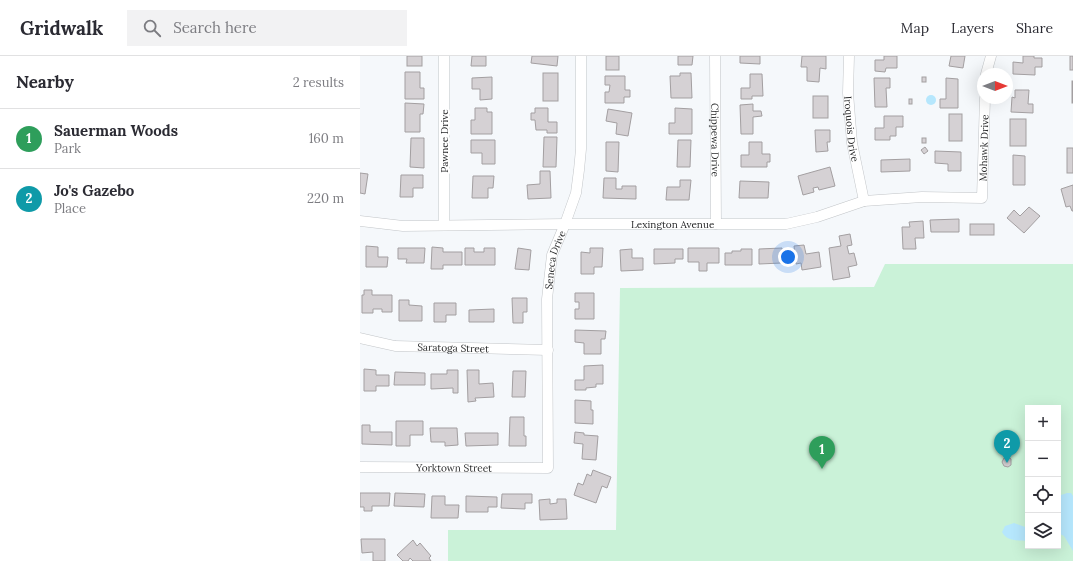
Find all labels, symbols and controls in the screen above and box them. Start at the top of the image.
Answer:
search box [127,10,407,46]
text: Gridwalk [20,16,103,40]
icon: search [141,17,163,39]
text: Search here [173,18,257,37]
text: Map [901,19,929,37]
text: Layers [951,19,994,37]
text: Share [1016,19,1053,37]
north arrow [977,68,1013,104]
text: Nearby [16,71,74,93]
text: 2 results [293,74,344,91]
street label: Iroquois Drive [841,95,862,163]
street label: Chippewa Drive [708,103,722,178]
street label: Pawnee Drive [438,109,451,173]
street label: Mohawk Drive [977,114,992,182]
text: Sauerman Woods [54,121,178,140]
text: 1 [26,130,32,147]
text: 160 m [309,130,344,147]
text: Park [54,140,81,157]
text: Jo's Gazebo [54,181,134,200]
text: 2 [26,190,32,207]
text: 220 m [307,190,344,207]
text: Place [54,200,86,217]
street label: Lexington Avenue [631,218,715,231]
street label: Seneca Drive [542,228,569,290]
your location [778,247,798,267]
street label: Saratoga Street [417,341,489,355]
map controls [1025,405,1061,549]
button: + [1025,405,1061,441]
pin: 2 [994,430,1020,463]
pin: 1 [809,436,835,469]
button: − [1025,441,1061,477]
street label: Yorktown Street [415,461,492,475]
button: locate [1025,477,1061,513]
button: layers [1025,513,1061,549]

